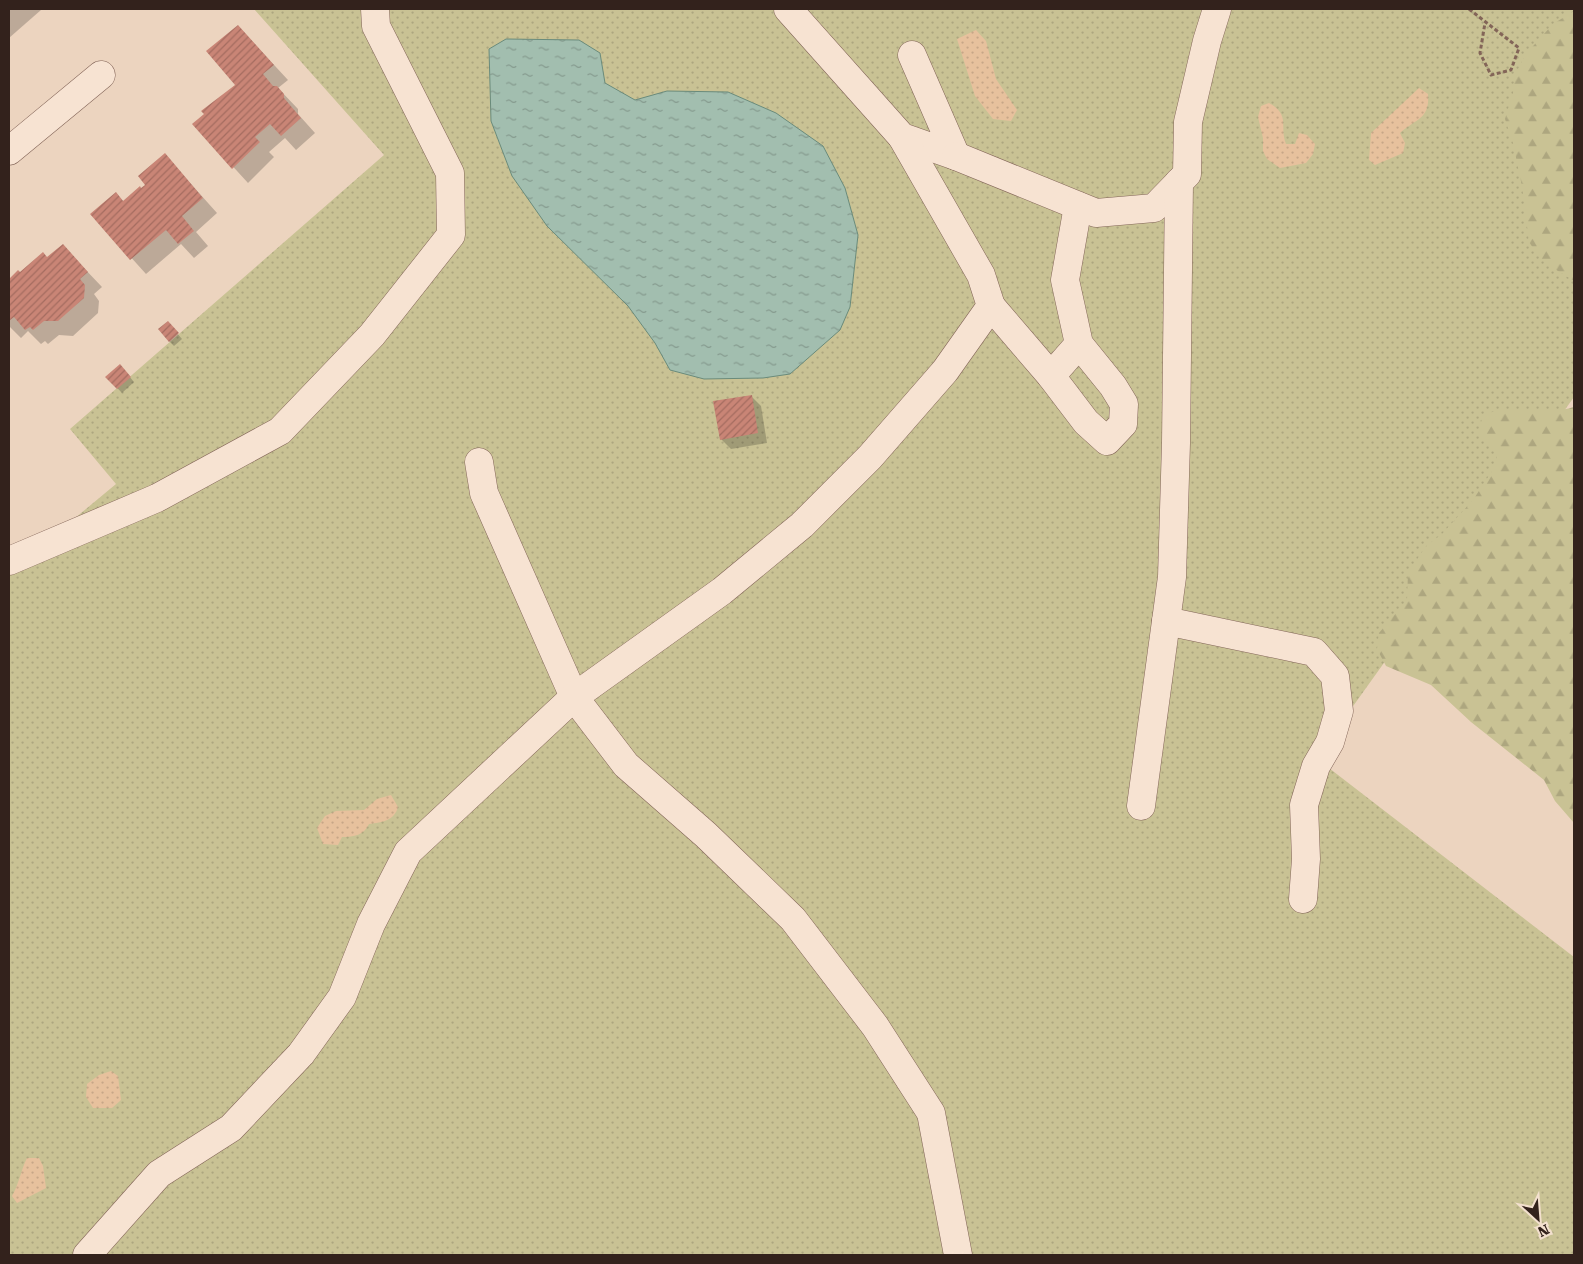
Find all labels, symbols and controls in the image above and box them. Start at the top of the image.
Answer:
north arrow [1513,1194,1563,1244]
text: N [1535,1221,1552,1240]

